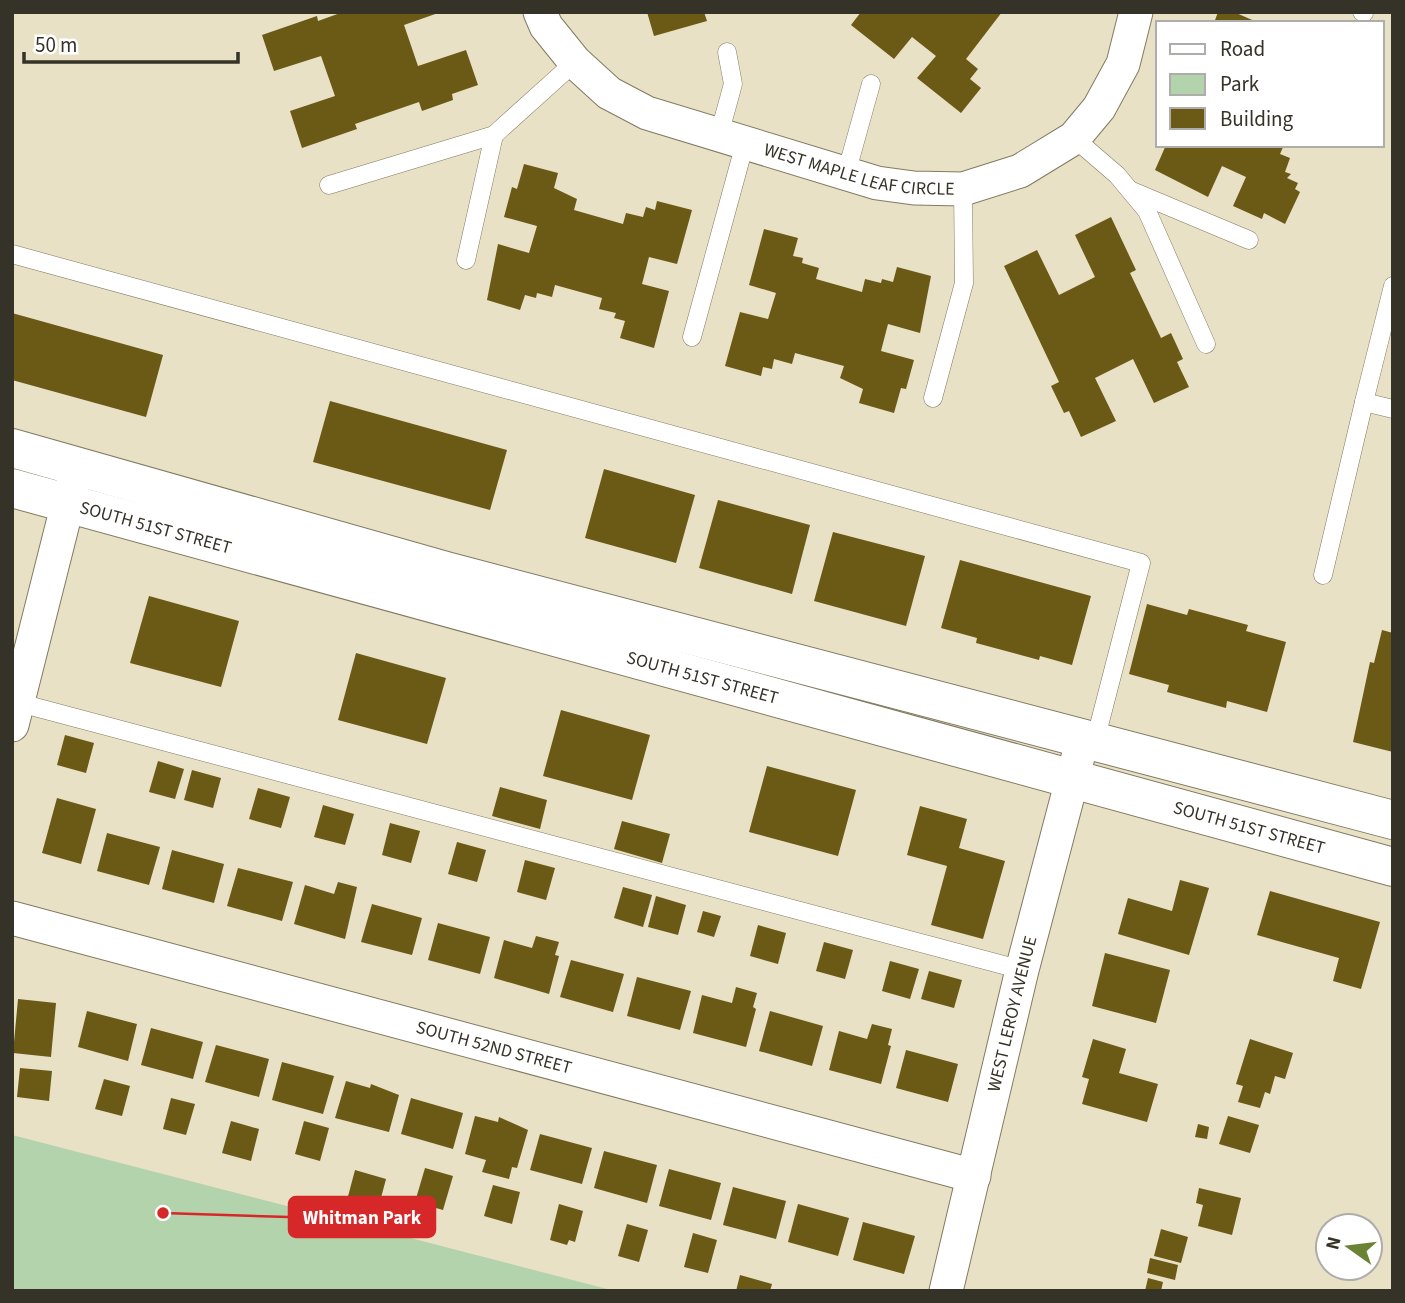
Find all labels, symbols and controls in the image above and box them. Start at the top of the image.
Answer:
scale bar [24,21,238,65]
legend [1156,21,1384,147]
text: 50 m [35,30,77,60]
text: Road [1220,34,1265,64]
text: Park [1220,69,1260,99]
text: Building [1220,104,1294,134]
street label: WEST MAPLE LEAF CIRCLE [761,137,955,202]
street label: SOUTH 51ST STREET [77,495,235,561]
street label: SOUTH 51ST STREET [624,645,781,711]
street label: SOUTH 51ST STREET [1170,795,1328,861]
street label: WEST LEROY AVENUE [982,933,1043,1094]
street label: SOUTH 52ND STREET [413,1015,575,1081]
callout: Whitman Park [289,1197,435,1237]
text: Whitman Park [303,1205,422,1232]
north arrow [1314,1212,1384,1282]
text: N [1319,1234,1349,1253]

